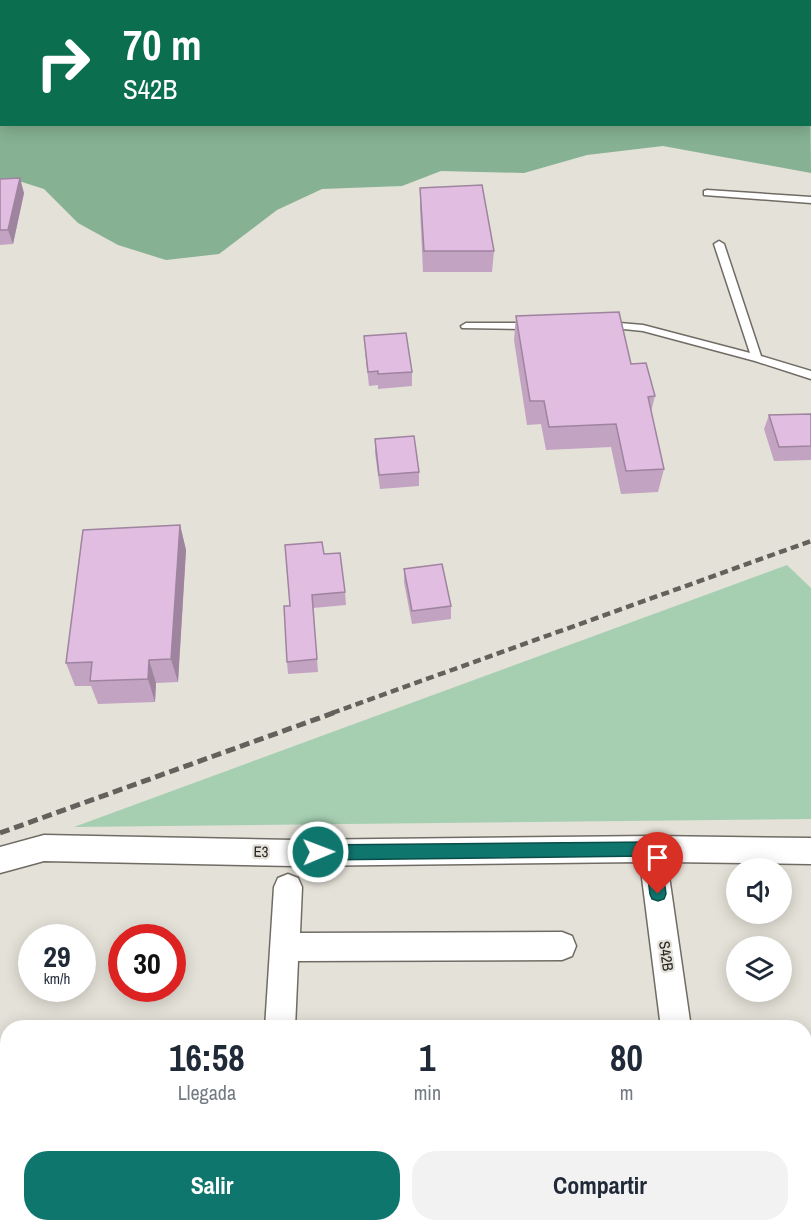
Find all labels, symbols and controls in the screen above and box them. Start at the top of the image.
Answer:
text: 70 m [123,17,202,73]
icon: right [24,24,102,102]
text: S42B [123,71,177,107]
position arrow [286,820,350,884]
pin [632,832,683,894]
street label: E3 [253,841,269,862]
icon: arrive [641,841,674,874]
map controls [726,858,792,1002]
button: sound [726,858,792,924]
speed limit sign: 30 [108,924,186,1002]
text: 29 [43,936,71,976]
button: layers [726,936,792,1002]
street label: S42B [654,940,679,972]
text: km/h [44,968,70,989]
text: 16:58 [169,1034,245,1082]
text: 1 [419,1034,436,1082]
text: 80 [610,1034,643,1082]
text: Llegada [178,1079,236,1106]
text: min [414,1079,441,1106]
text: m [620,1079,633,1106]
button: Salir [24,1151,400,1220]
button: Compartir [412,1151,788,1220]

